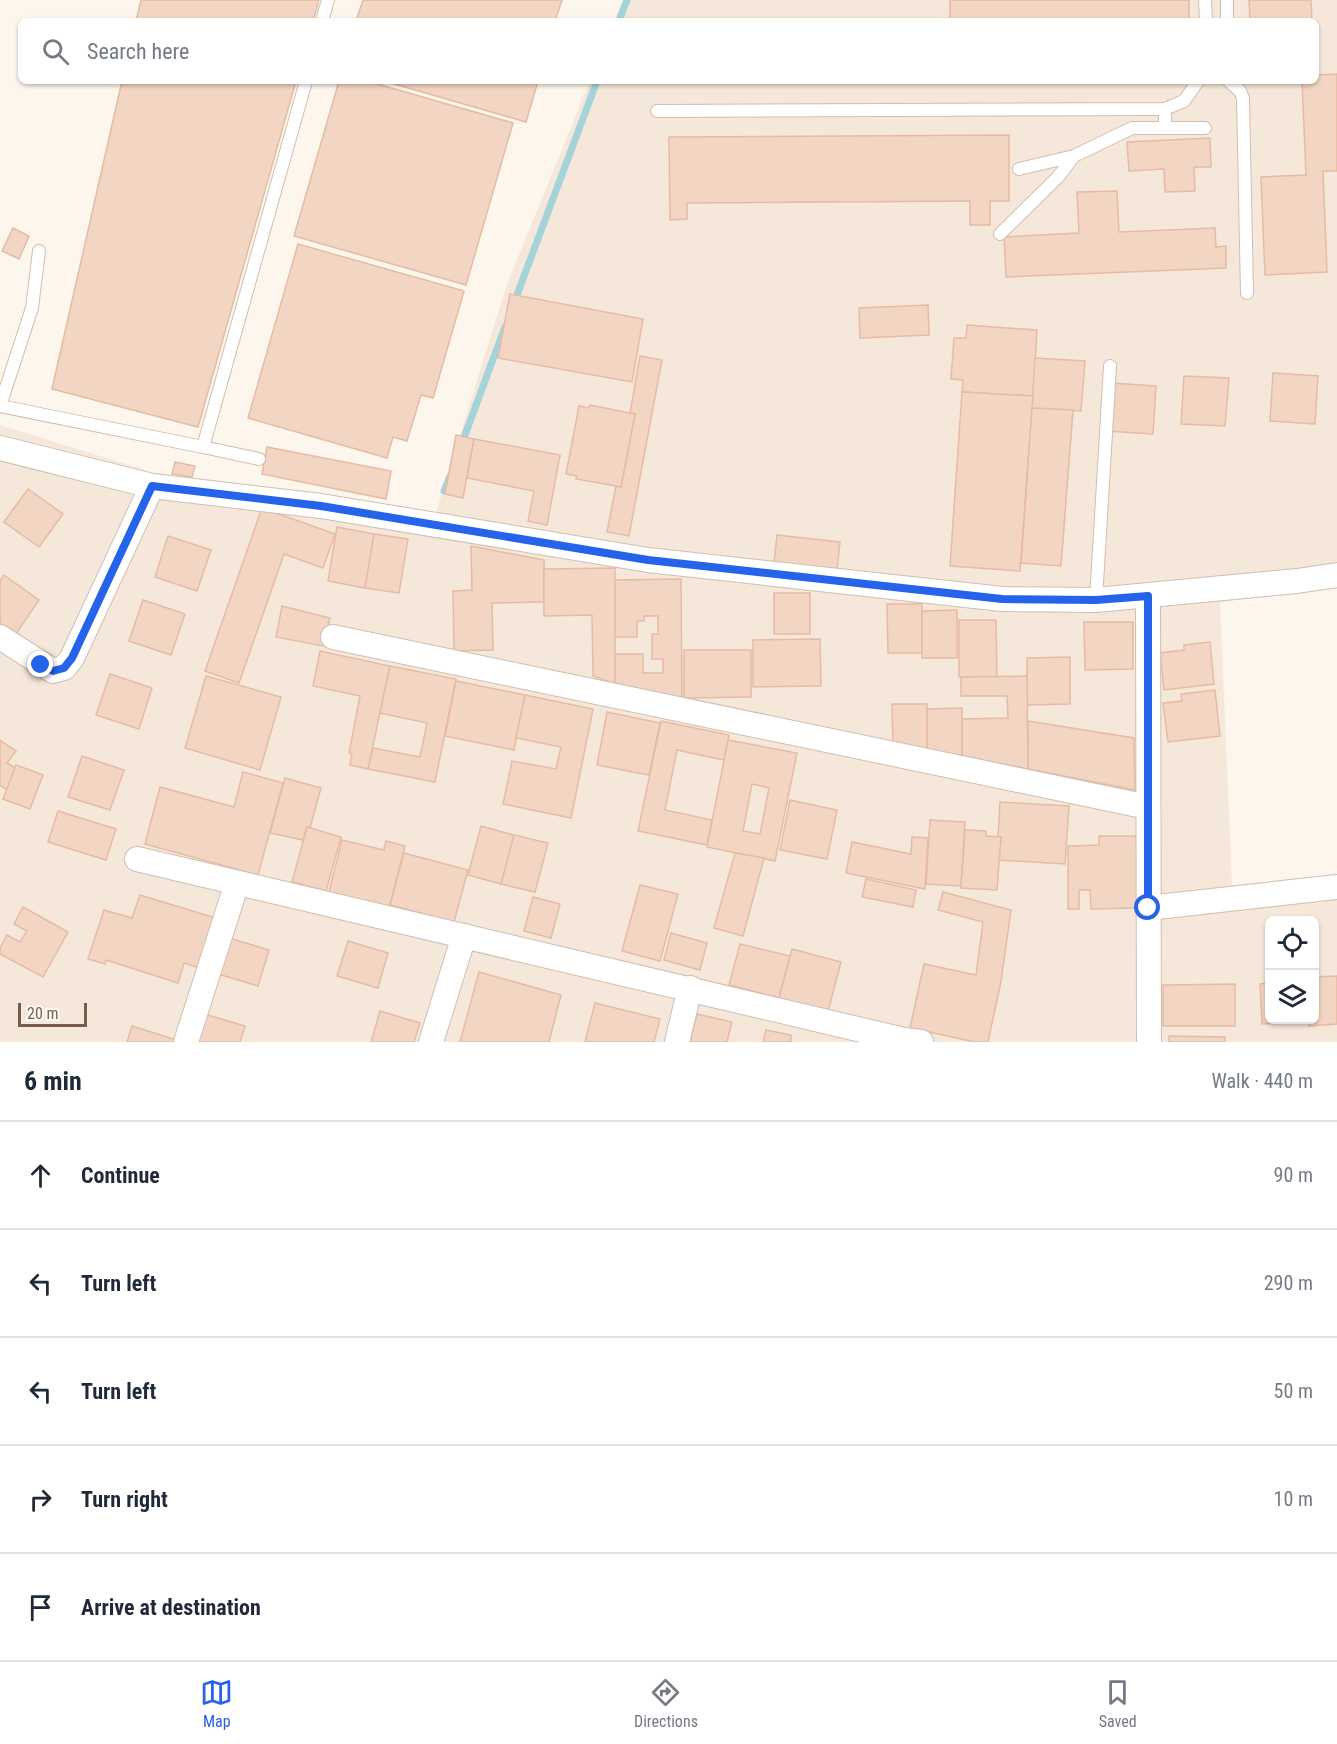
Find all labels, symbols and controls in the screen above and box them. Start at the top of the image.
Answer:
search box [18,18,1319,84]
icon: search [39,35,72,68]
text: Search here [87,39,189,64]
route end [27,651,53,677]
route start [1134,894,1160,920]
map controls [1265,916,1319,1024]
button: locate [1265,916,1319,970]
button: layers [1265,970,1319,1024]
scale bar [18,1000,87,1028]
text: 20 m [27,1004,59,1023]
text: 6 min [24,1066,82,1096]
text: Walk · 440 m [1212,1069,1313,1093]
icon: ahead [24,1159,57,1192]
text: Continue [81,1163,160,1188]
text: 90 m [1274,1163,1313,1187]
icon: left [24,1267,57,1300]
text: Turn left [81,1271,156,1296]
text: 290 m [1264,1271,1313,1295]
icon: left [24,1375,57,1408]
text: Turn left [81,1379,156,1404]
text: 50 m [1274,1379,1313,1403]
icon: right [24,1483,57,1516]
text: Turn right [81,1487,168,1512]
text: 10 m [1274,1487,1313,1511]
icon: arrive [24,1591,57,1624]
text: Arrive at destination [81,1595,261,1620]
tab: Map [200,1676,233,1731]
tab: Directions [634,1676,698,1731]
tab: Saved [1099,1676,1137,1731]

